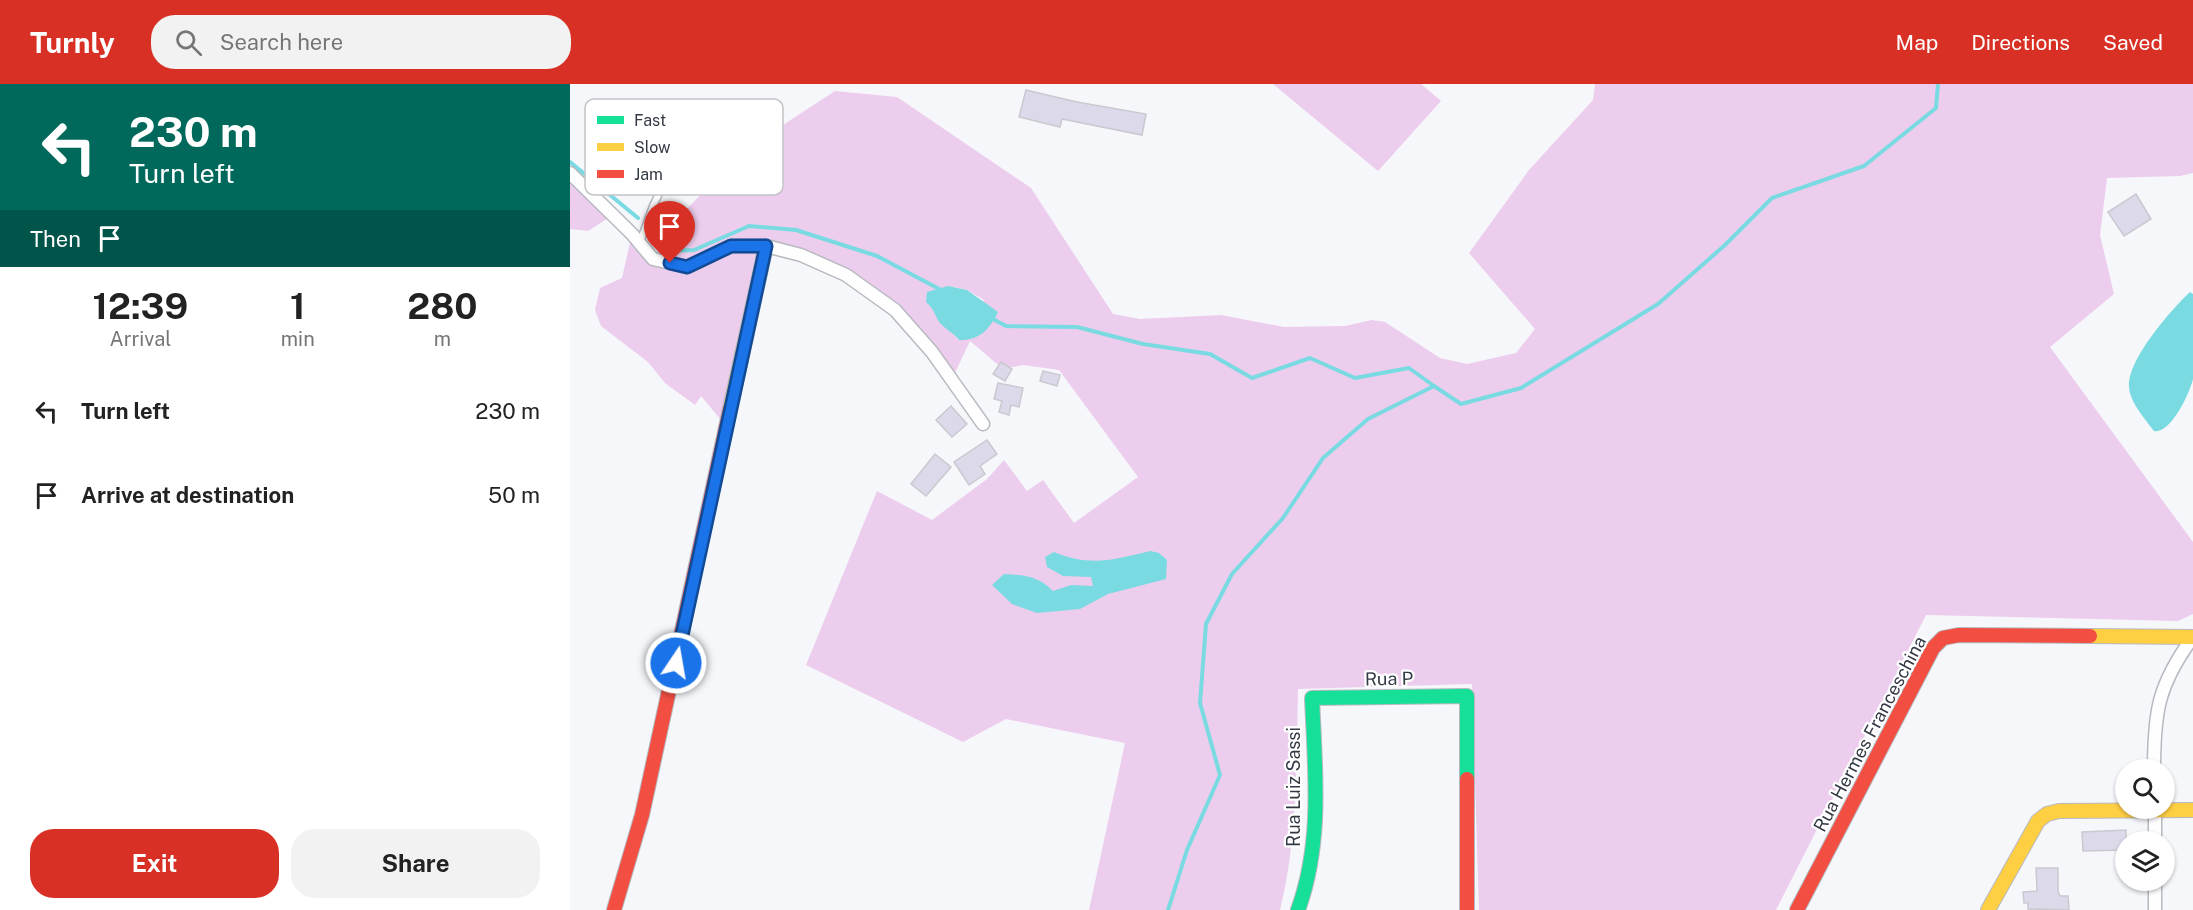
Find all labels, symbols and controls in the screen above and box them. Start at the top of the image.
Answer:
search box [151,15,571,69]
text: Turnly [30,26,115,59]
icon: search [172,26,205,59]
text: Search here [220,29,343,55]
text: Map [1896,30,1938,55]
text: Directions [1971,30,2070,55]
text: Saved [2103,30,2163,55]
legend [585,99,783,195]
text: 230 m [129,107,258,156]
icon: left [30,108,108,186]
text: Fast [634,111,666,130]
text: Slow [634,138,671,157]
text: Turn left [129,157,235,189]
text: Jam [634,165,663,184]
pin [644,201,695,263]
icon: arrive [653,210,686,243]
icon: arrive [93,222,126,255]
text: Then [30,226,81,252]
text: 12:39 [93,285,188,327]
text: 1 [290,285,305,327]
text: 280 [407,285,477,327]
text: Arrival [109,327,171,351]
text: min [281,327,315,351]
text: m [434,327,451,351]
icon: left [30,395,63,428]
text: Turn left [81,398,170,424]
text: 230 m [475,398,540,424]
icon: arrive [30,479,63,512]
text: Arrive at destination [81,482,294,508]
text: 50 m [488,482,540,508]
position arrow [644,631,708,695]
street label: Rua Hermes Franceschina [1809,632,1930,835]
street label: Rua P [1365,668,1413,689]
street label: Rua Luiz Sassi [1283,727,1304,847]
map controls [2115,759,2175,891]
button: search [2115,759,2175,819]
button: Exit [30,829,279,898]
button: Share [291,829,540,898]
button: layers [2115,831,2175,891]

